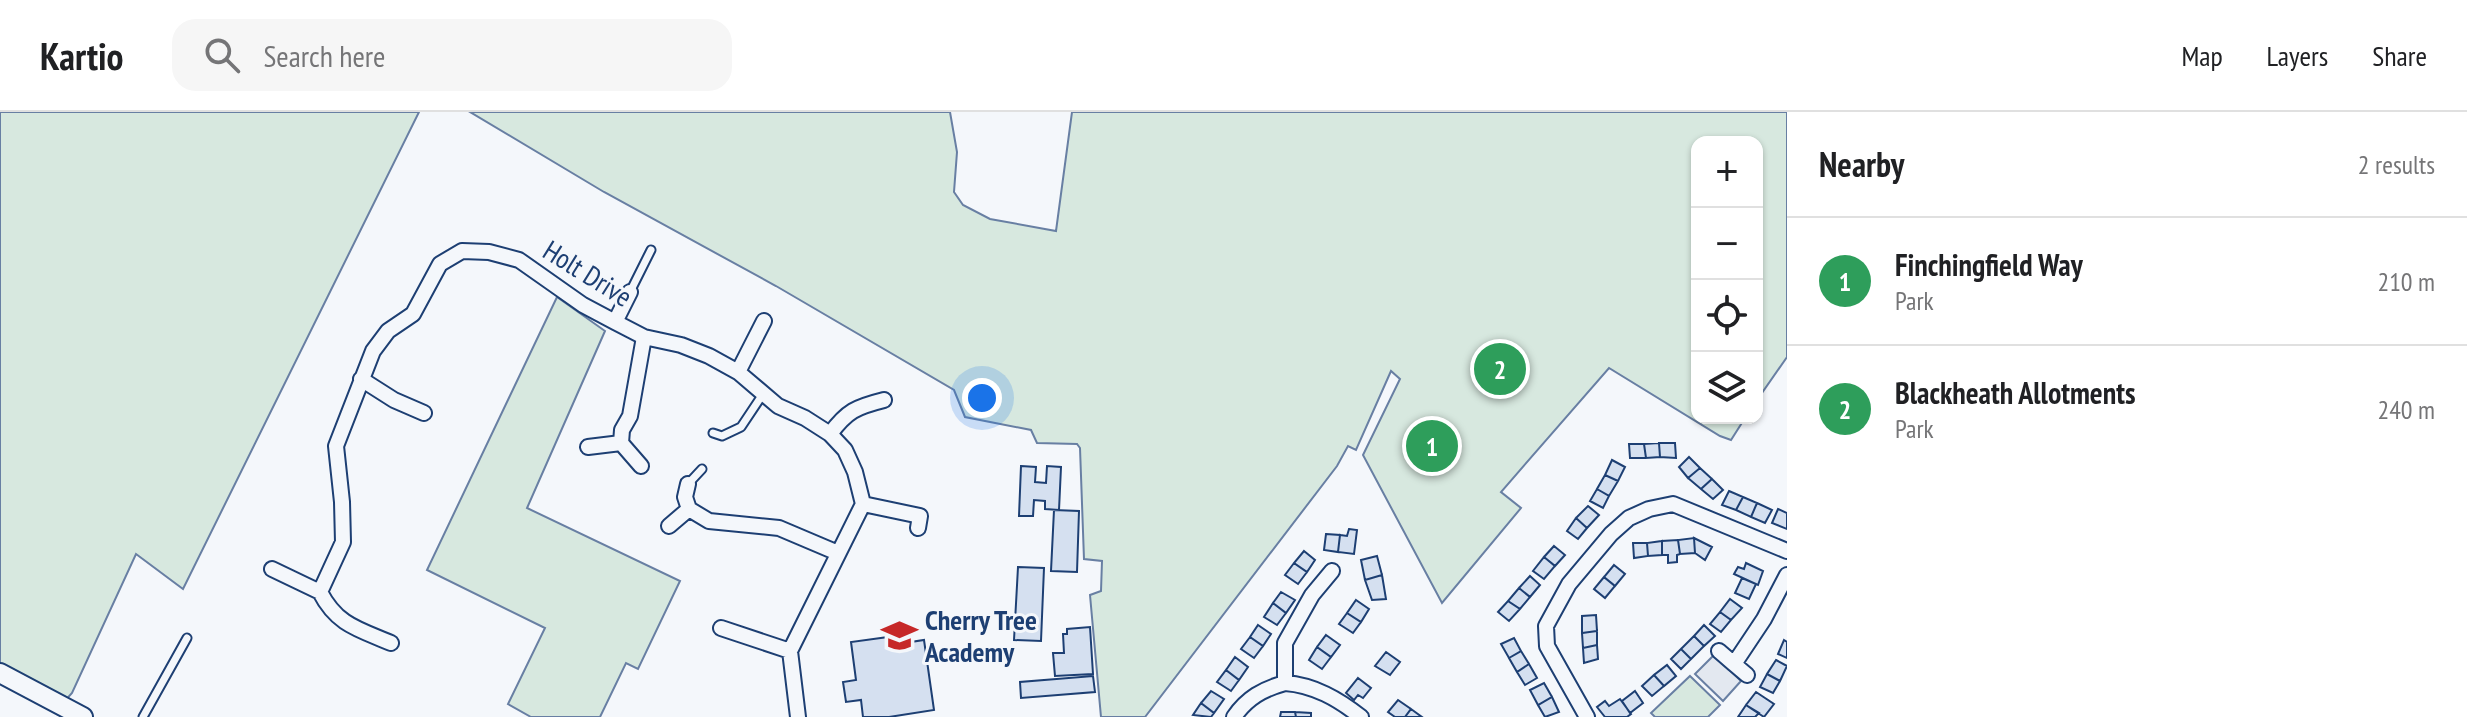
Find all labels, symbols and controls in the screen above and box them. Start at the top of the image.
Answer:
search box [172,19,732,91]
text: Kartio [40,31,124,80]
icon: search [200,33,244,77]
text: Search here [264,36,385,75]
text: Map [2181,37,2223,74]
text: Layers [2267,37,2328,74]
text: Share [2372,37,2427,74]
map controls [1691,136,1763,424]
button: + [1691,136,1763,208]
text: Nearby [1819,142,1904,186]
text: 2 results [2358,148,2435,181]
button: − [1691,208,1763,280]
street label: Holt Drive [537,231,639,315]
text: Finchingfield Way [1895,245,2083,284]
text: 1 [1839,265,1851,298]
text: 210 m [2377,265,2435,298]
button: locate [1691,280,1763,352]
text: Park [1895,284,1934,317]
pin: 2 [1474,339,1526,399]
button: layers [1691,352,1763,424]
text: Blackheath Allotments [1895,373,2135,412]
your location [962,378,1002,418]
text: 2 [1839,393,1851,426]
text: 240 m [2377,393,2435,426]
text: Park [1895,412,1934,445]
pin: 1 [1406,416,1458,476]
place label: Cherry Tree Academy [924,601,1037,670]
school or university icon: Cherry Tree Academy [880,616,918,654]

